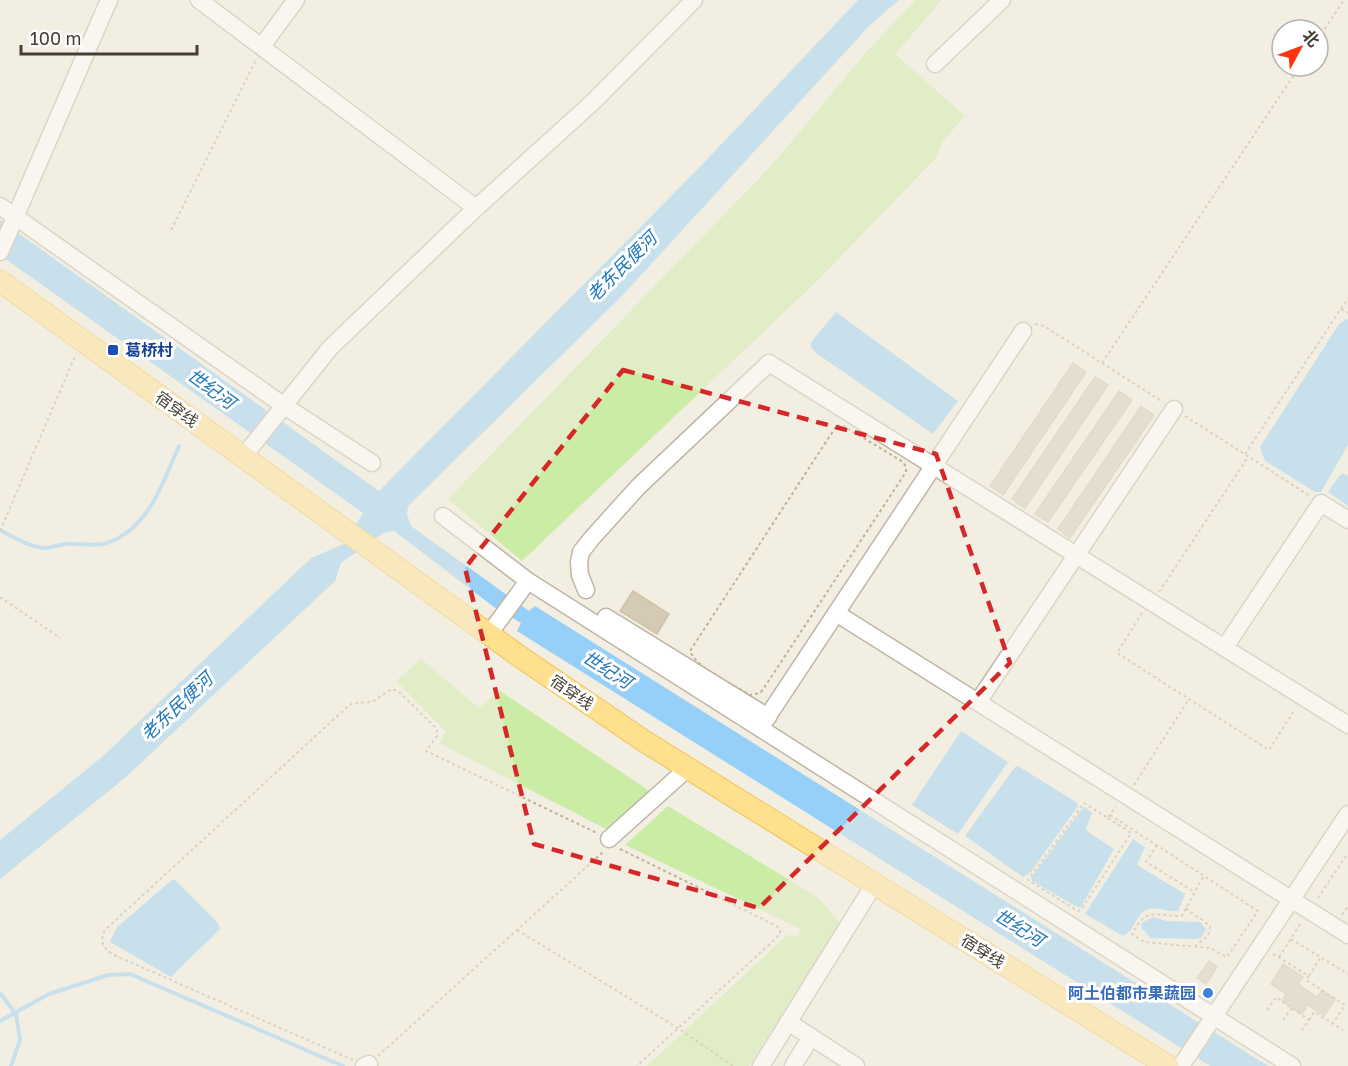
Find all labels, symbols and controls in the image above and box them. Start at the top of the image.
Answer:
scale bar [21,18,196,56]
north arrow [1270,18,1330,78]
text: 北 [1299,26,1324,51]
text: 100 m [30,27,81,49]
water label: 老东民便河 [582,225,663,306]
place label: 葛桥村 [125,340,173,360]
marker: 葛桥村 [106,343,120,357]
water label: 世纪河 [183,363,242,415]
street label: 宿穿线 [152,387,202,431]
water label: 世纪河 [579,646,639,694]
water label: 老东民便河 [136,665,219,745]
street label: 宿穿线 [547,670,597,714]
water label: 世纪河 [991,904,1051,952]
street label: 宿穿线 [957,930,1009,972]
place label: 阿土伯都市果蔬园 [1068,983,1196,1003]
marker: 阿土伯都市果蔬园 [1201,986,1215,1000]

